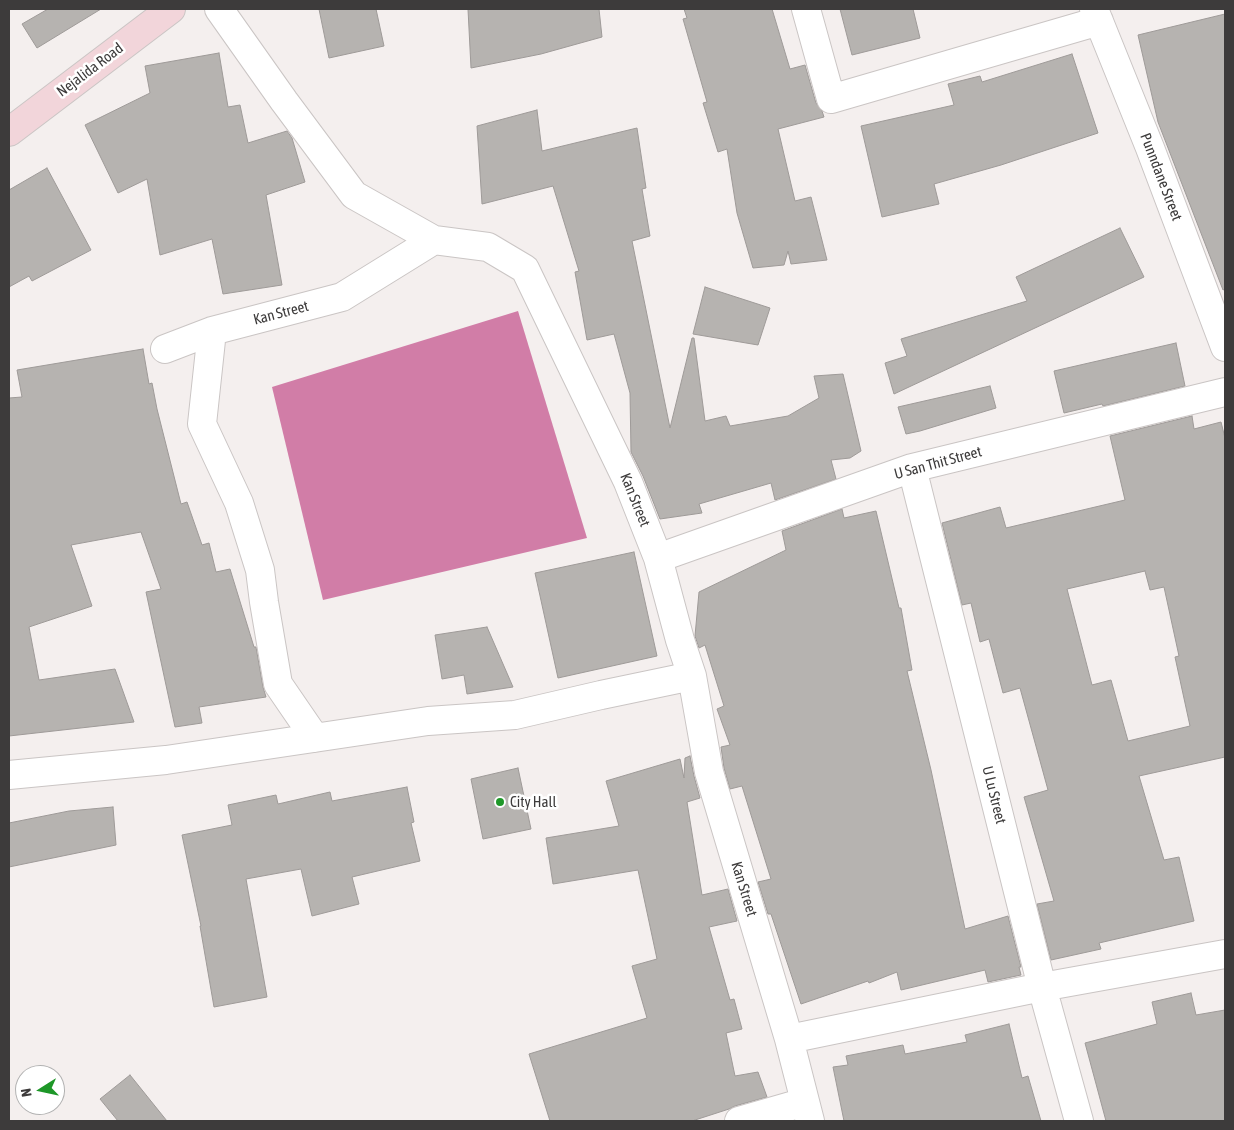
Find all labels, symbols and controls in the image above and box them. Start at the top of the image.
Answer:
street label: Nejalida Road [53,39,127,101]
street label: Punndane Street [1136,131,1186,223]
street label: Kan Street [251,297,311,329]
street label: U San Thit Street [892,443,984,483]
street label: Kan Street [616,471,654,529]
street label: U Lu Street [978,764,1010,826]
place label: City Hall [510,793,556,811]
marker: City Hall [494,796,506,808]
street label: Kan Street [727,859,761,919]
north arrow [15,1065,65,1115]
text: N [18,1087,35,1098]

